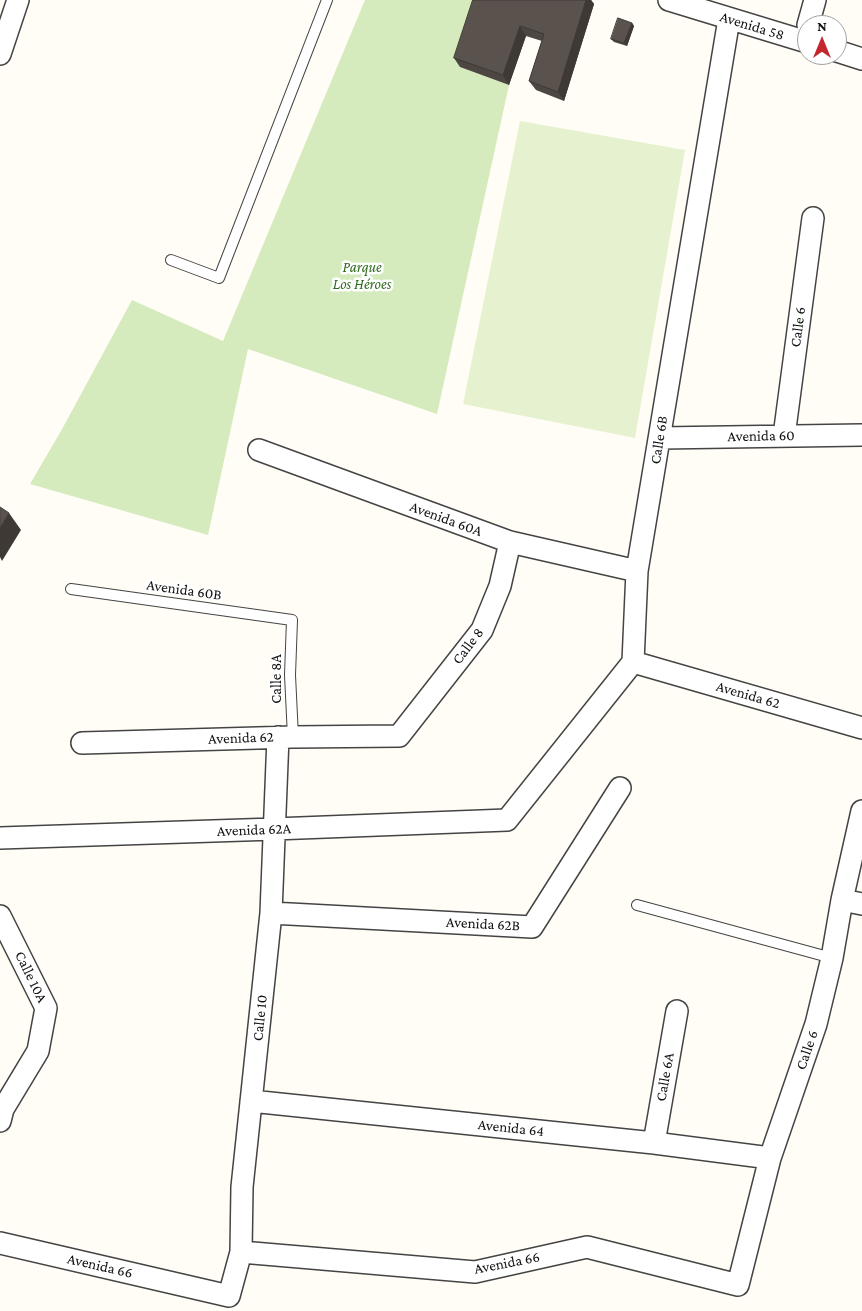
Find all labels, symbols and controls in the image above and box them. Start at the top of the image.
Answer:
street label: Avenida 58 [718,8,786,44]
north arrow [797,15,847,65]
text: N [817,18,827,34]
park label: Parque Los Héroes [333,258,391,293]
street label: Calle 6 [786,306,810,348]
street label: Calle 6B [646,414,672,466]
street label: Avenida 60 [727,426,795,446]
street label: Avenida 60A [407,498,485,540]
street label: Avenida 60B [145,576,223,604]
street label: Calle 8 [448,624,488,668]
street label: Calle 8A [267,654,285,704]
street label: Avenida 62 [714,677,782,713]
street label: Avenida 62 [208,728,274,748]
street label: Avenida 62A [217,820,291,840]
street label: Avenida 62B [446,913,520,935]
street label: Calle 10A [11,948,51,1006]
street label: Calle 10 [249,994,271,1042]
street label: Calle 6 [792,1028,822,1072]
street label: Calle 6A [652,1051,678,1103]
street label: Avenida 64 [477,1116,545,1140]
street label: Avenida 66 [473,1248,541,1278]
street label: Avenida 66 [66,1250,134,1282]

